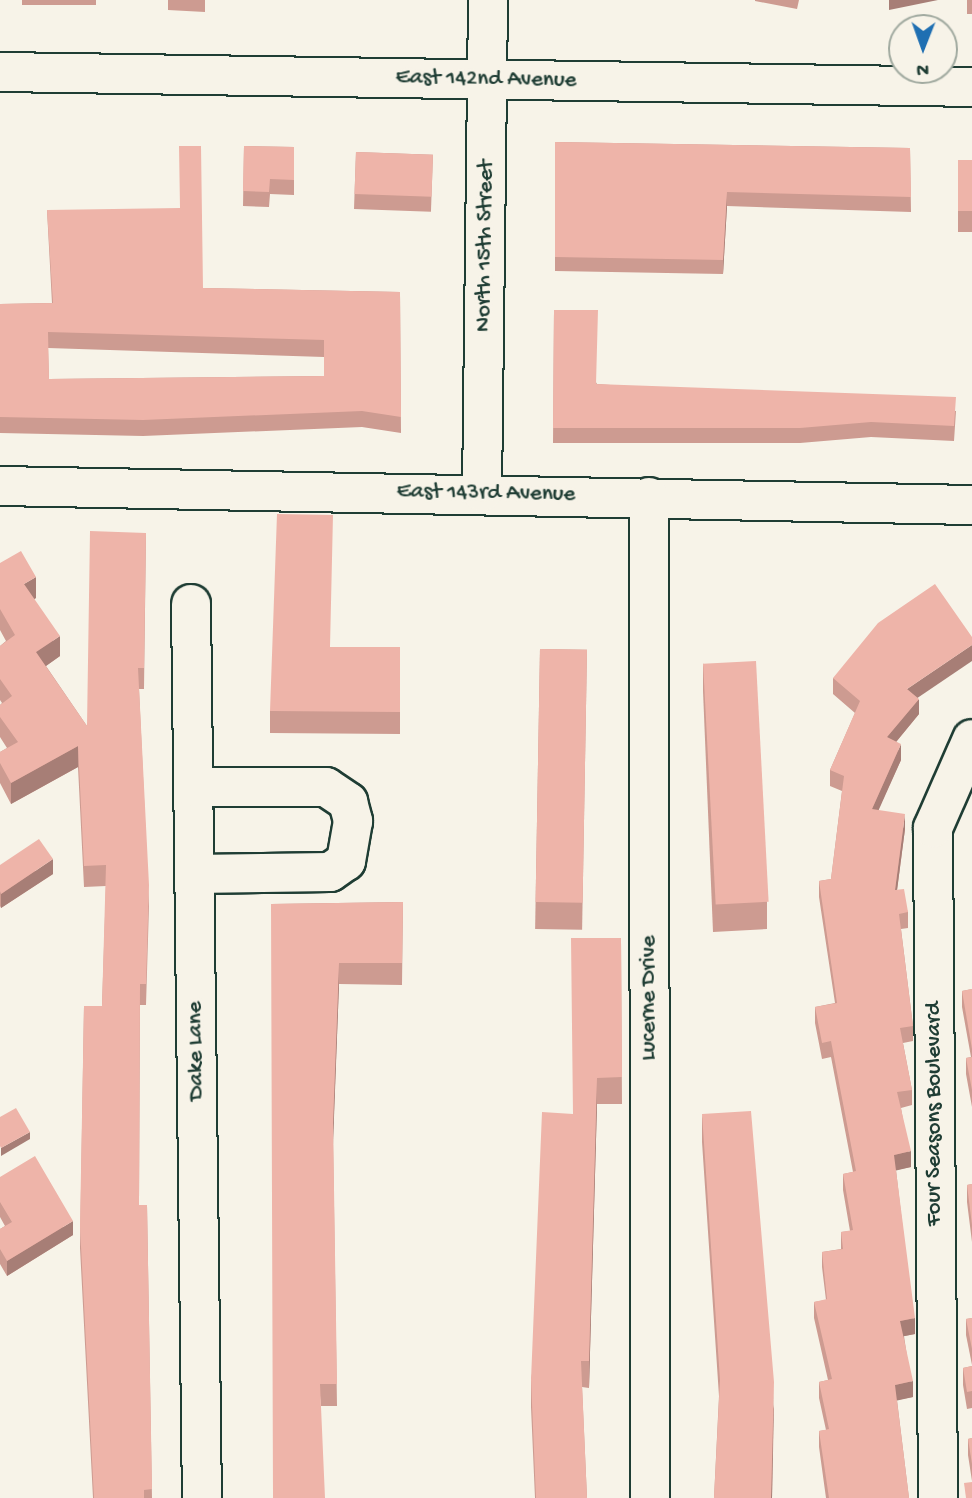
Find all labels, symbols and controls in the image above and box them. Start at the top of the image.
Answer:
north arrow [888,14,958,84]
text: N [916,57,929,80]
street label: East 142nd Avenue [395,65,577,95]
street label: North 15th Street [471,160,501,332]
street label: East 143rd Avenue [396,479,576,509]
street label: Lucerne Drive [636,935,664,1061]
street label: Dake Lane [182,1001,212,1101]
street label: Four Seasons Boulevard [921,1002,949,1226]

